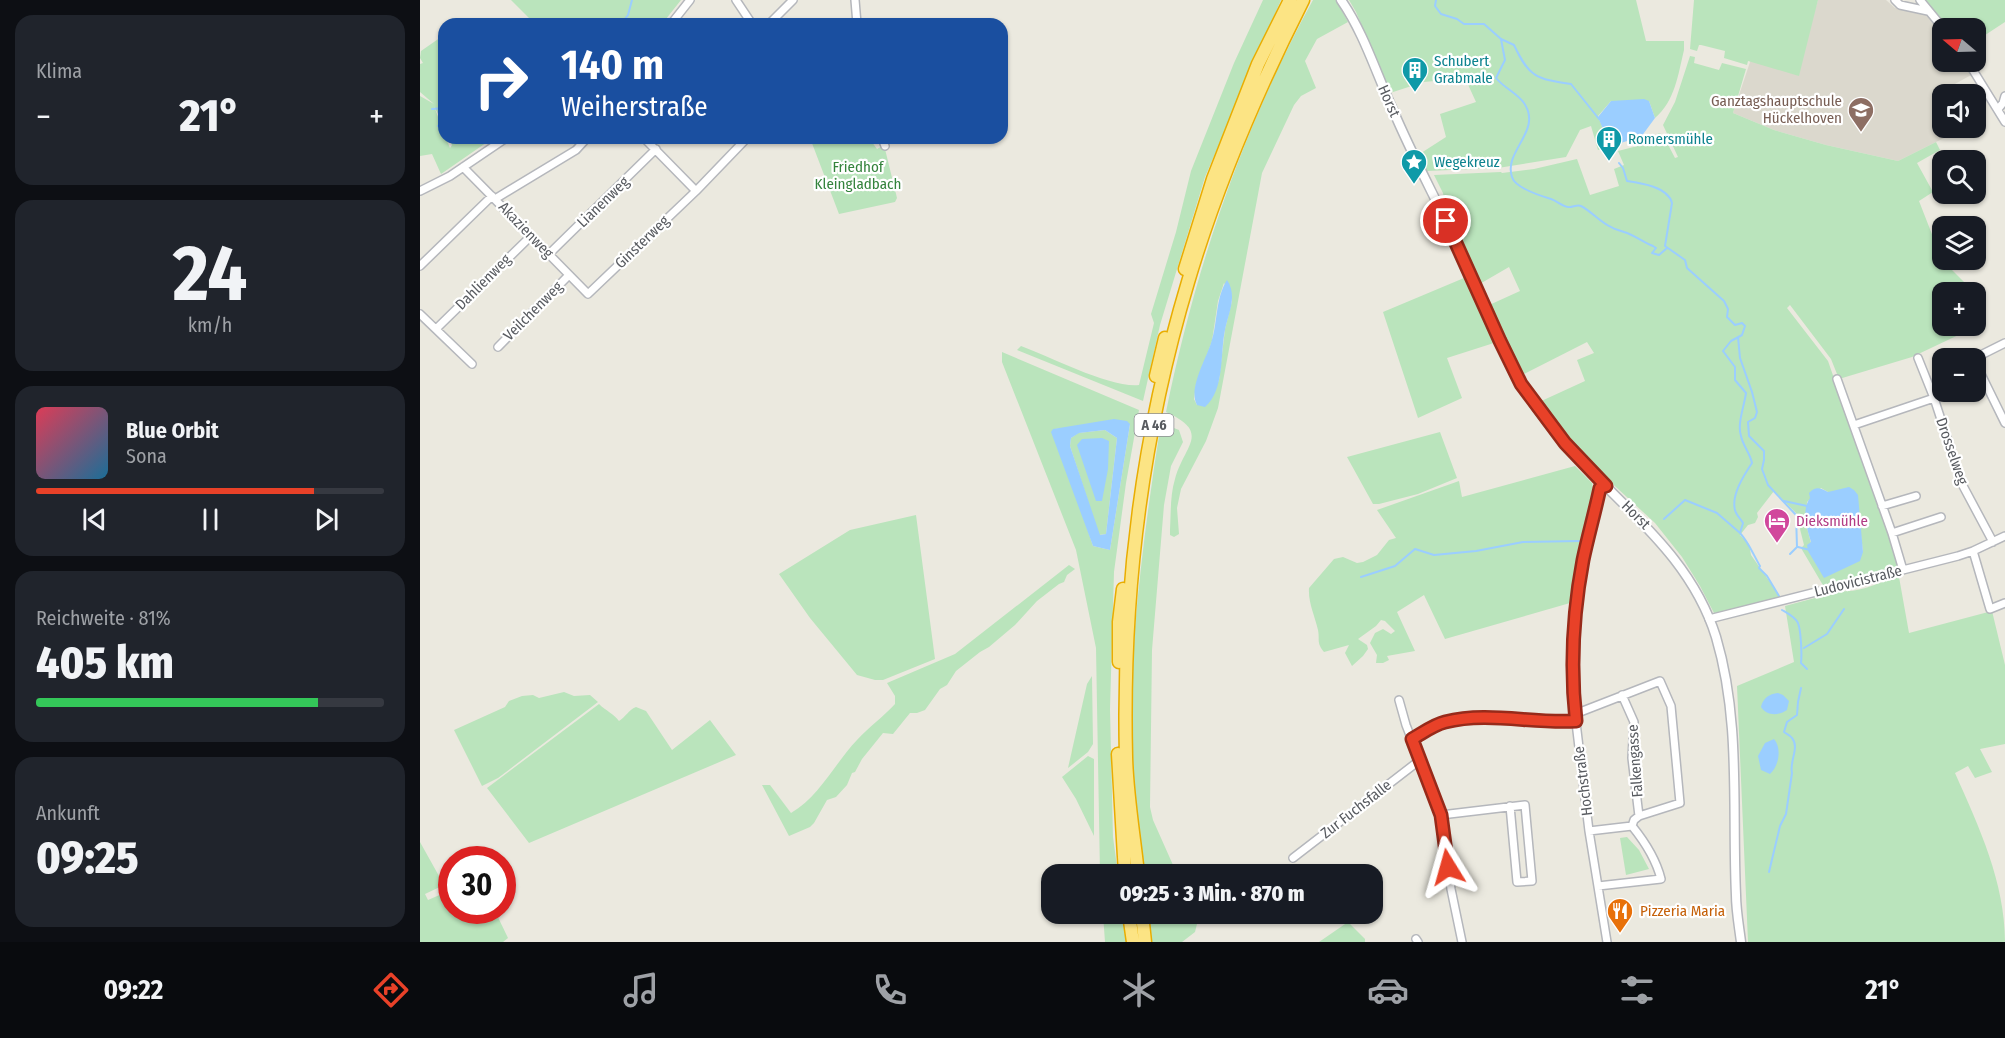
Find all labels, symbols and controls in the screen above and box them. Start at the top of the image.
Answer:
north arrow [1932,18,1986,72]
map controls [1932,18,1986,402]
text: 140 m [561,40,664,90]
icon: right [462,42,540,120]
place label: Schubert Grabmale [1434,52,1493,87]
building icon: Schubert Grabmale [1400,55,1430,93]
text: Klima [36,59,82,83]
street label: Horst [1374,82,1404,120]
button: sound [1932,84,1986,138]
text: 21° [179,89,240,143]
text: Weiherstraße [561,91,708,123]
place label: Ganztagshauptschule Hückelhoven [1711,92,1842,127]
school or university icon: Ganztagshauptschule Hückelhoven [1846,95,1876,133]
text: − [36,97,51,137]
text: + [369,97,384,137]
building icon: Romersmühle [1594,124,1624,162]
place label: Romersmühle [1628,130,1713,148]
place icon: Wegekreuz [1399,147,1429,185]
button: search [1932,150,1986,204]
place label: Wegekreuz [1434,153,1500,171]
park label: Friedhof Kleingladbach [815,158,901,193]
street label: Lianenweg [573,173,633,231]
pin [1420,195,1471,246]
street label: Akazienweg [495,198,557,262]
icon: arrive [1429,204,1462,237]
street label: Ginsterweg [611,212,673,272]
button: layers [1932,216,1986,270]
text: 24 [173,227,247,321]
street label: Dahlienweg [451,250,515,314]
street label: Veilchenweg [500,278,566,344]
button: + [1932,282,1986,336]
text: km/h [188,313,232,337]
button: − [1932,348,1986,402]
road number: A 46 [1134,414,1174,436]
street label: Drosselweg [1932,415,1972,487]
text: Blue Orbit [126,417,219,444]
text: Sona [126,444,167,468]
street label: Horst [1618,497,1654,533]
icon: previous [78,503,111,536]
icon: pause [194,503,227,536]
icon: next [310,503,343,536]
hotel icon: Dieksmühle [1762,506,1792,544]
place label: Dieksmühle [1796,512,1868,530]
street label: Ludovicistraße [1812,561,1904,601]
text: Reichweite · 81% [36,606,171,630]
text: 405 km [36,636,174,690]
street label: Falkengasse [1623,724,1647,798]
street label: Hochstraße [1570,745,1596,817]
street label: Zur Fuchsfalle [1317,776,1395,842]
text: Ankunft [36,801,100,825]
text: 09:25 [36,831,138,885]
position arrow [1416,835,1480,899]
speed limit sign: 30 [438,846,516,924]
text: 09:25 · 3 Min. · 870 m [1119,880,1305,907]
restaurant icon: Pizzeria Maria [1605,896,1635,934]
place label: Pizzeria Maria [1640,902,1725,920]
icon: directions [370,969,412,1011]
icon: music [620,969,662,1011]
icon: phone [869,969,911,1011]
icon: climate [1118,969,1160,1011]
icon: car [1367,969,1409,1011]
icon: filters [1616,969,1658,1011]
text: 09:22 [104,974,163,1006]
text: 21° [1865,974,1901,1006]

